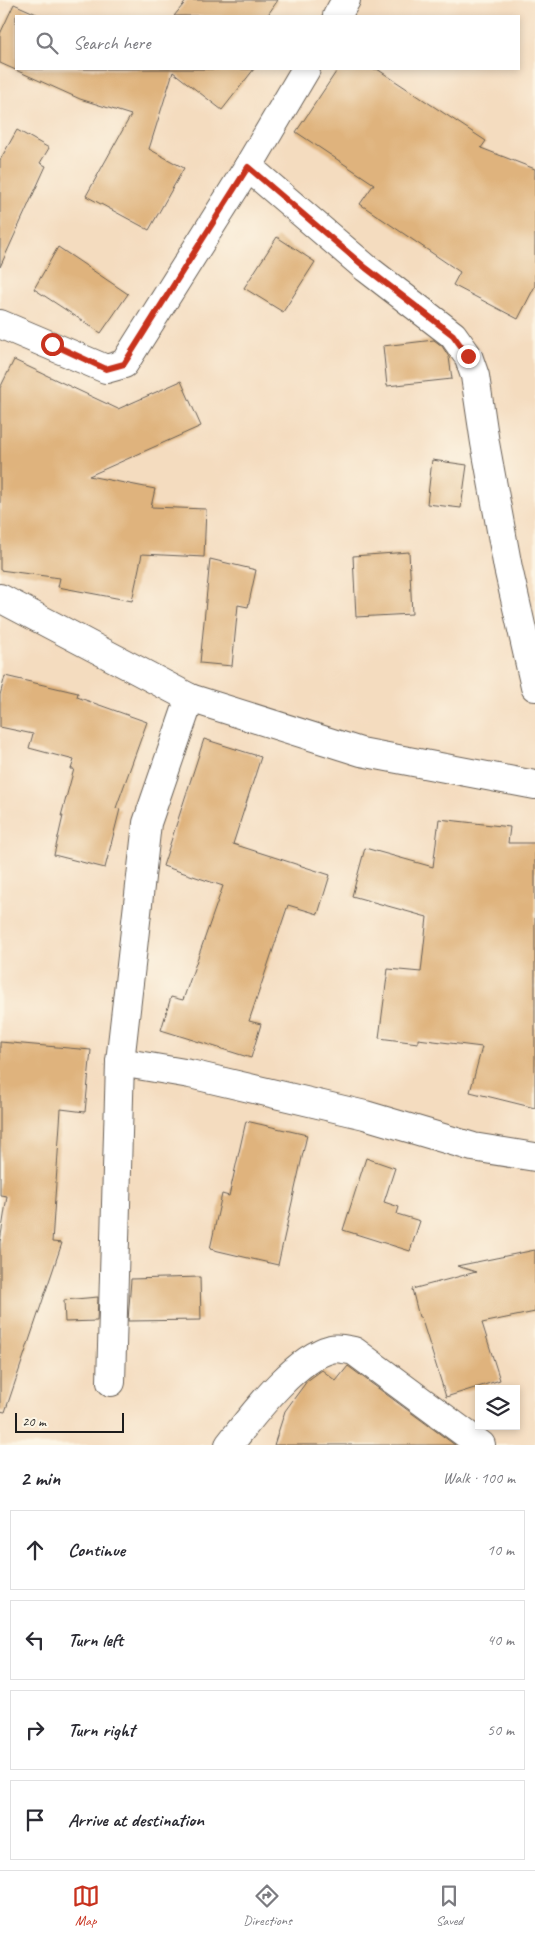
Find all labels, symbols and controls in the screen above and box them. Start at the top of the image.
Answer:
search box [15,15,520,70]
icon: search [33,29,61,57]
text: Search here [73,31,150,55]
route start [41,333,64,356]
route end [457,345,480,368]
map controls [475,1385,520,1430]
button: layers [475,1385,520,1430]
scale bar [15,1410,124,1433]
text: 20 m [22,1413,46,1430]
text: 2 min [20,1465,60,1491]
text: Walk · 100 m [443,1468,515,1488]
icon: ahead [21,1536,49,1564]
text: Continue [68,1538,125,1562]
text: 10 m [487,1540,514,1560]
icon: left [21,1626,49,1654]
text: Turn left [68,1628,123,1652]
text: 40 m [487,1630,514,1650]
icon: right [21,1716,49,1744]
text: Turn right [68,1718,135,1742]
text: 50 m [487,1720,514,1740]
icon: arrive [21,1806,49,1834]
text: Arrive at destination [68,1808,204,1832]
tab: Map [72,1882,100,1929]
tab: Directions [243,1882,292,1929]
tab: Saved [435,1882,463,1929]

